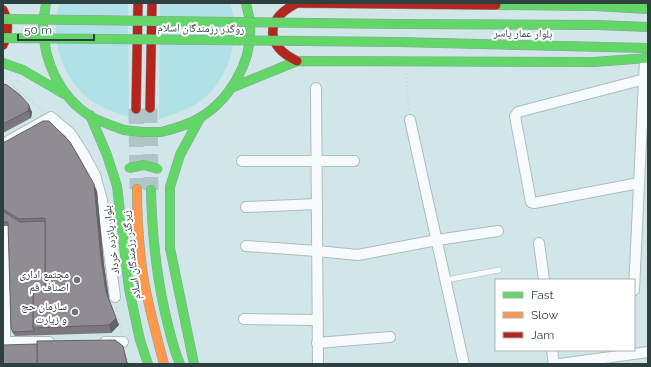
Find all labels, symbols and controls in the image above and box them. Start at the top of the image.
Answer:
scale bar [18,16,94,42]
street label: روگذر رزمندگان اسلام [158,21,244,36]
text: 50 m [24,23,52,37]
street label: بلوار عمار یاسر [493,26,552,41]
street label: بلوار پانزده خرداد [101,205,122,275]
street label: زیرگذر رزمندگان اسلام [120,210,143,300]
place label: مجتمع اداری اصناف قم [19,268,69,295]
marker: مجتمع اداری اصناف قم [72,275,82,285]
legend [495,279,635,351]
text: Fast [531,288,554,302]
place label: سازمان حج و زیارت [21,300,67,326]
marker: سازمان حج و زیارت [70,307,80,317]
text: Slow [531,308,558,322]
text: Jam [531,328,554,342]

